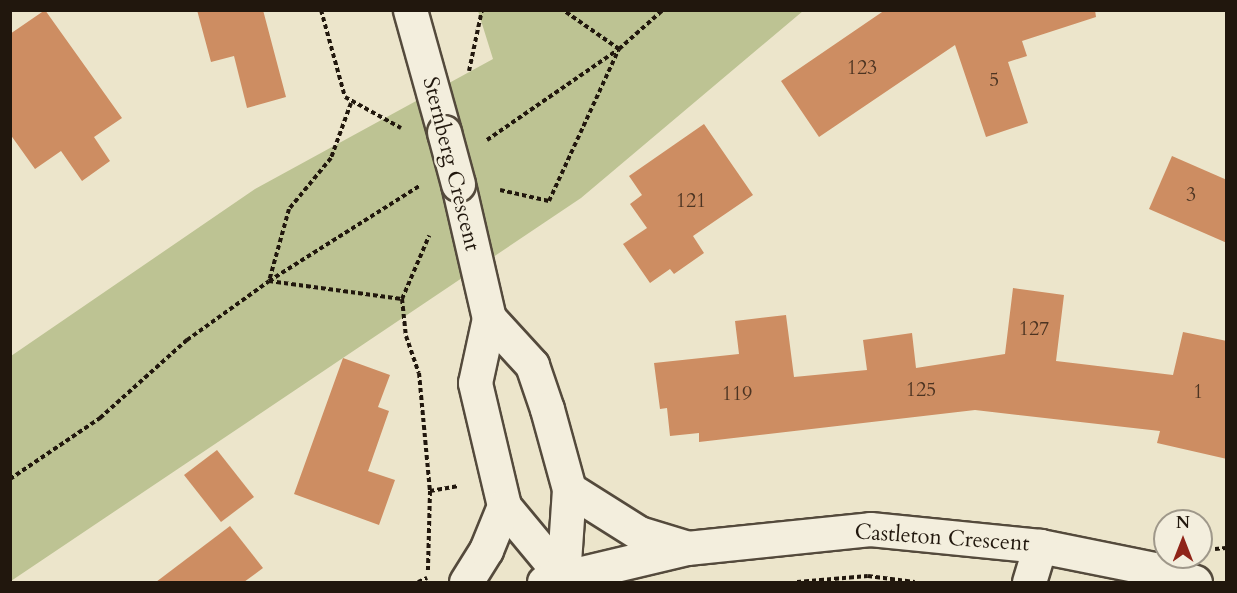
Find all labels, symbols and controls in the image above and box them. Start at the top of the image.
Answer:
house number: 123 [847,55,877,79]
house number: 5 [989,67,999,91]
street label: Sternberg Crescent [417,74,485,254]
house number: 3 [1186,182,1196,206]
house number: 121 [676,188,706,212]
house number: 127 [1019,316,1049,340]
house number: 125 [906,377,936,401]
house number: 1 [1193,379,1203,403]
house number: 119 [722,381,752,405]
north arrow [1153,509,1213,569]
text: N [1176,512,1190,534]
street label: Castleton Crescent [854,519,1030,557]

